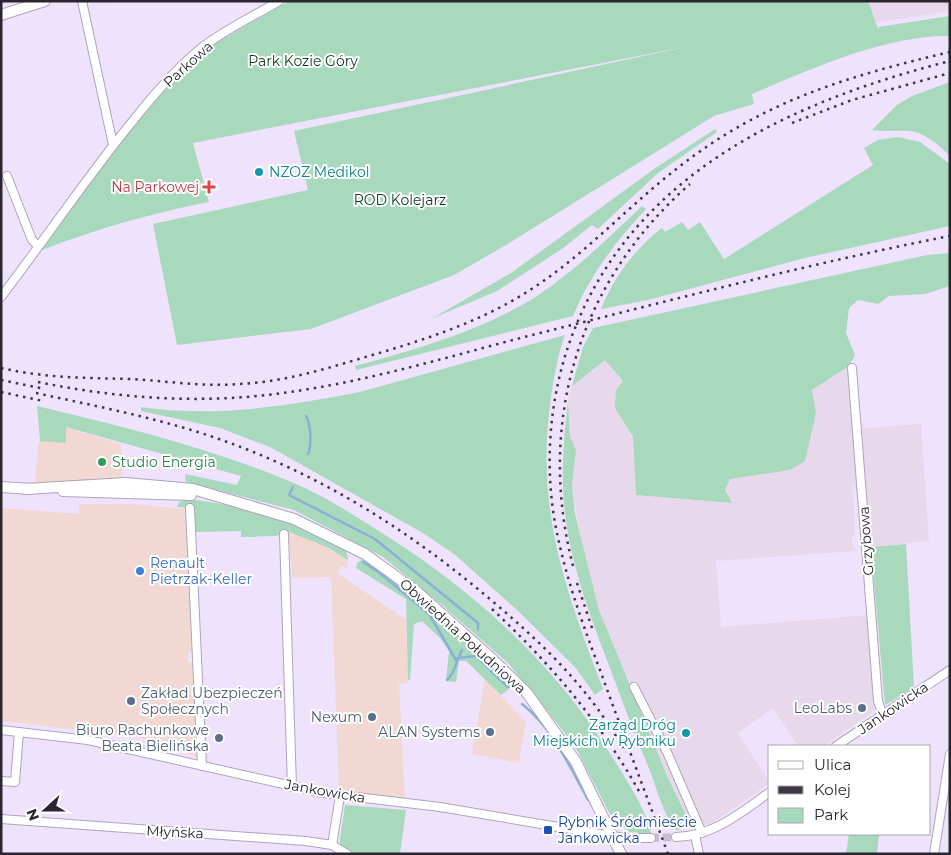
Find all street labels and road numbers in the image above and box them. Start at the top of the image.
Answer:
street label: Parkowa [159,37,217,91]
street label: Grzybowa [855,506,877,576]
street label: Obwiednia Południowa [396,575,530,697]
street label: Jankowicka [853,678,932,739]
street label: Jankowicka [282,775,367,807]
street label: Młyńska [146,822,204,842]

